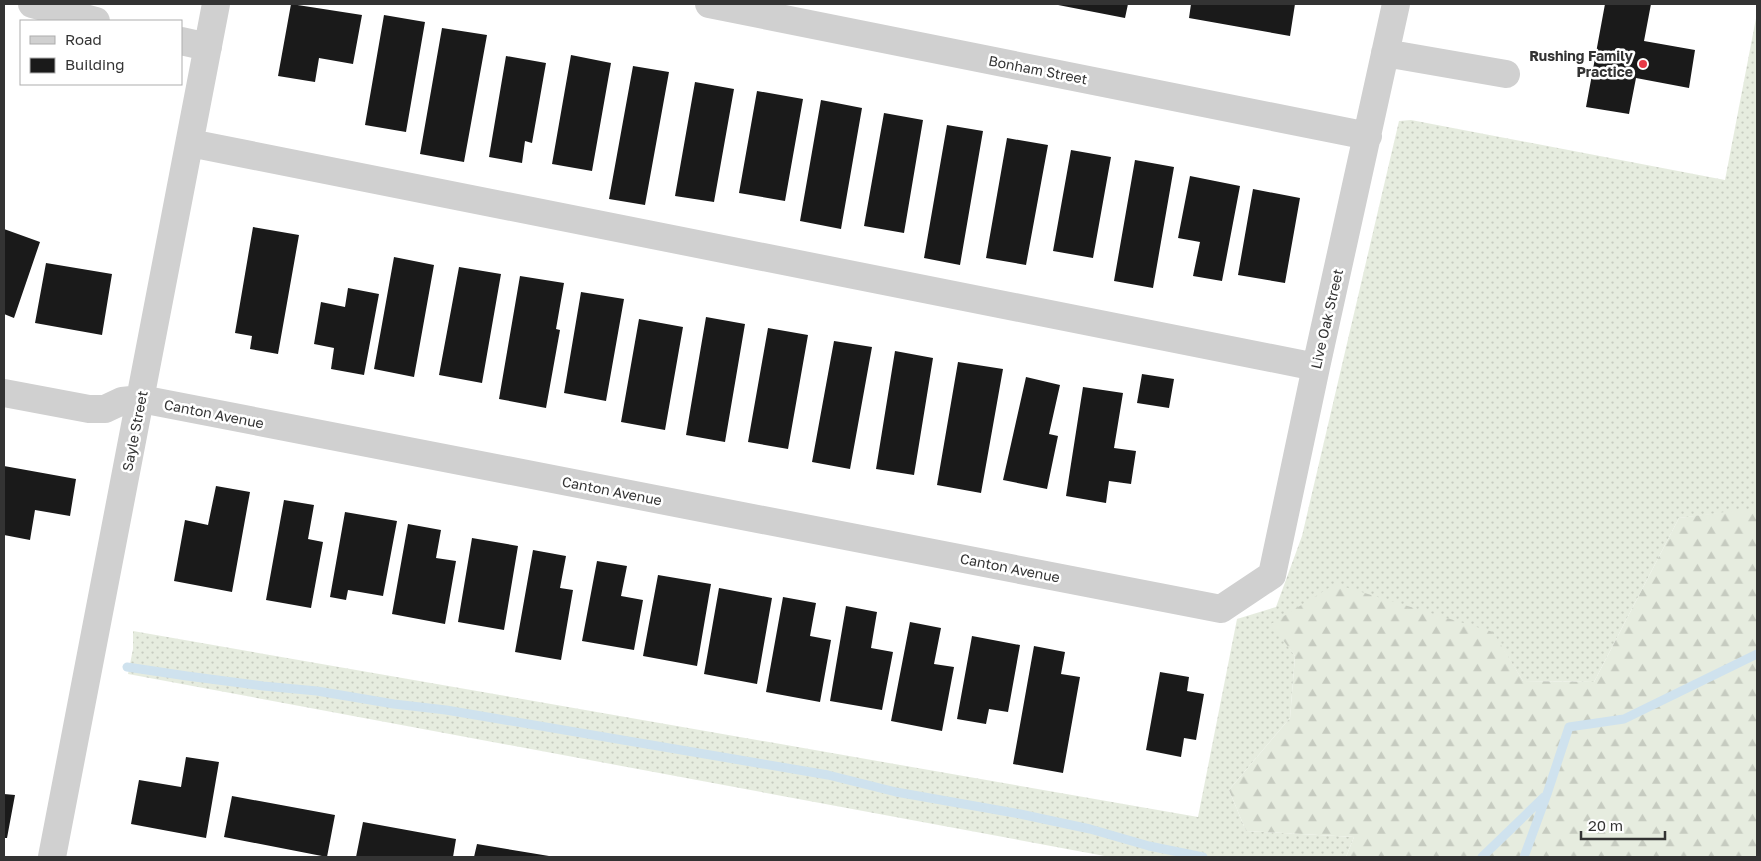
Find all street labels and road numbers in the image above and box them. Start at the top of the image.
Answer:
street label: Bonham Street [987,52,1089,87]
street label: Live Oak Street [1307,267,1346,371]
street label: Sayle Street [118,389,151,473]
street label: Canton Avenue [163,395,266,432]
street label: Canton Avenue [561,472,664,509]
street label: Canton Avenue [959,549,1062,586]

